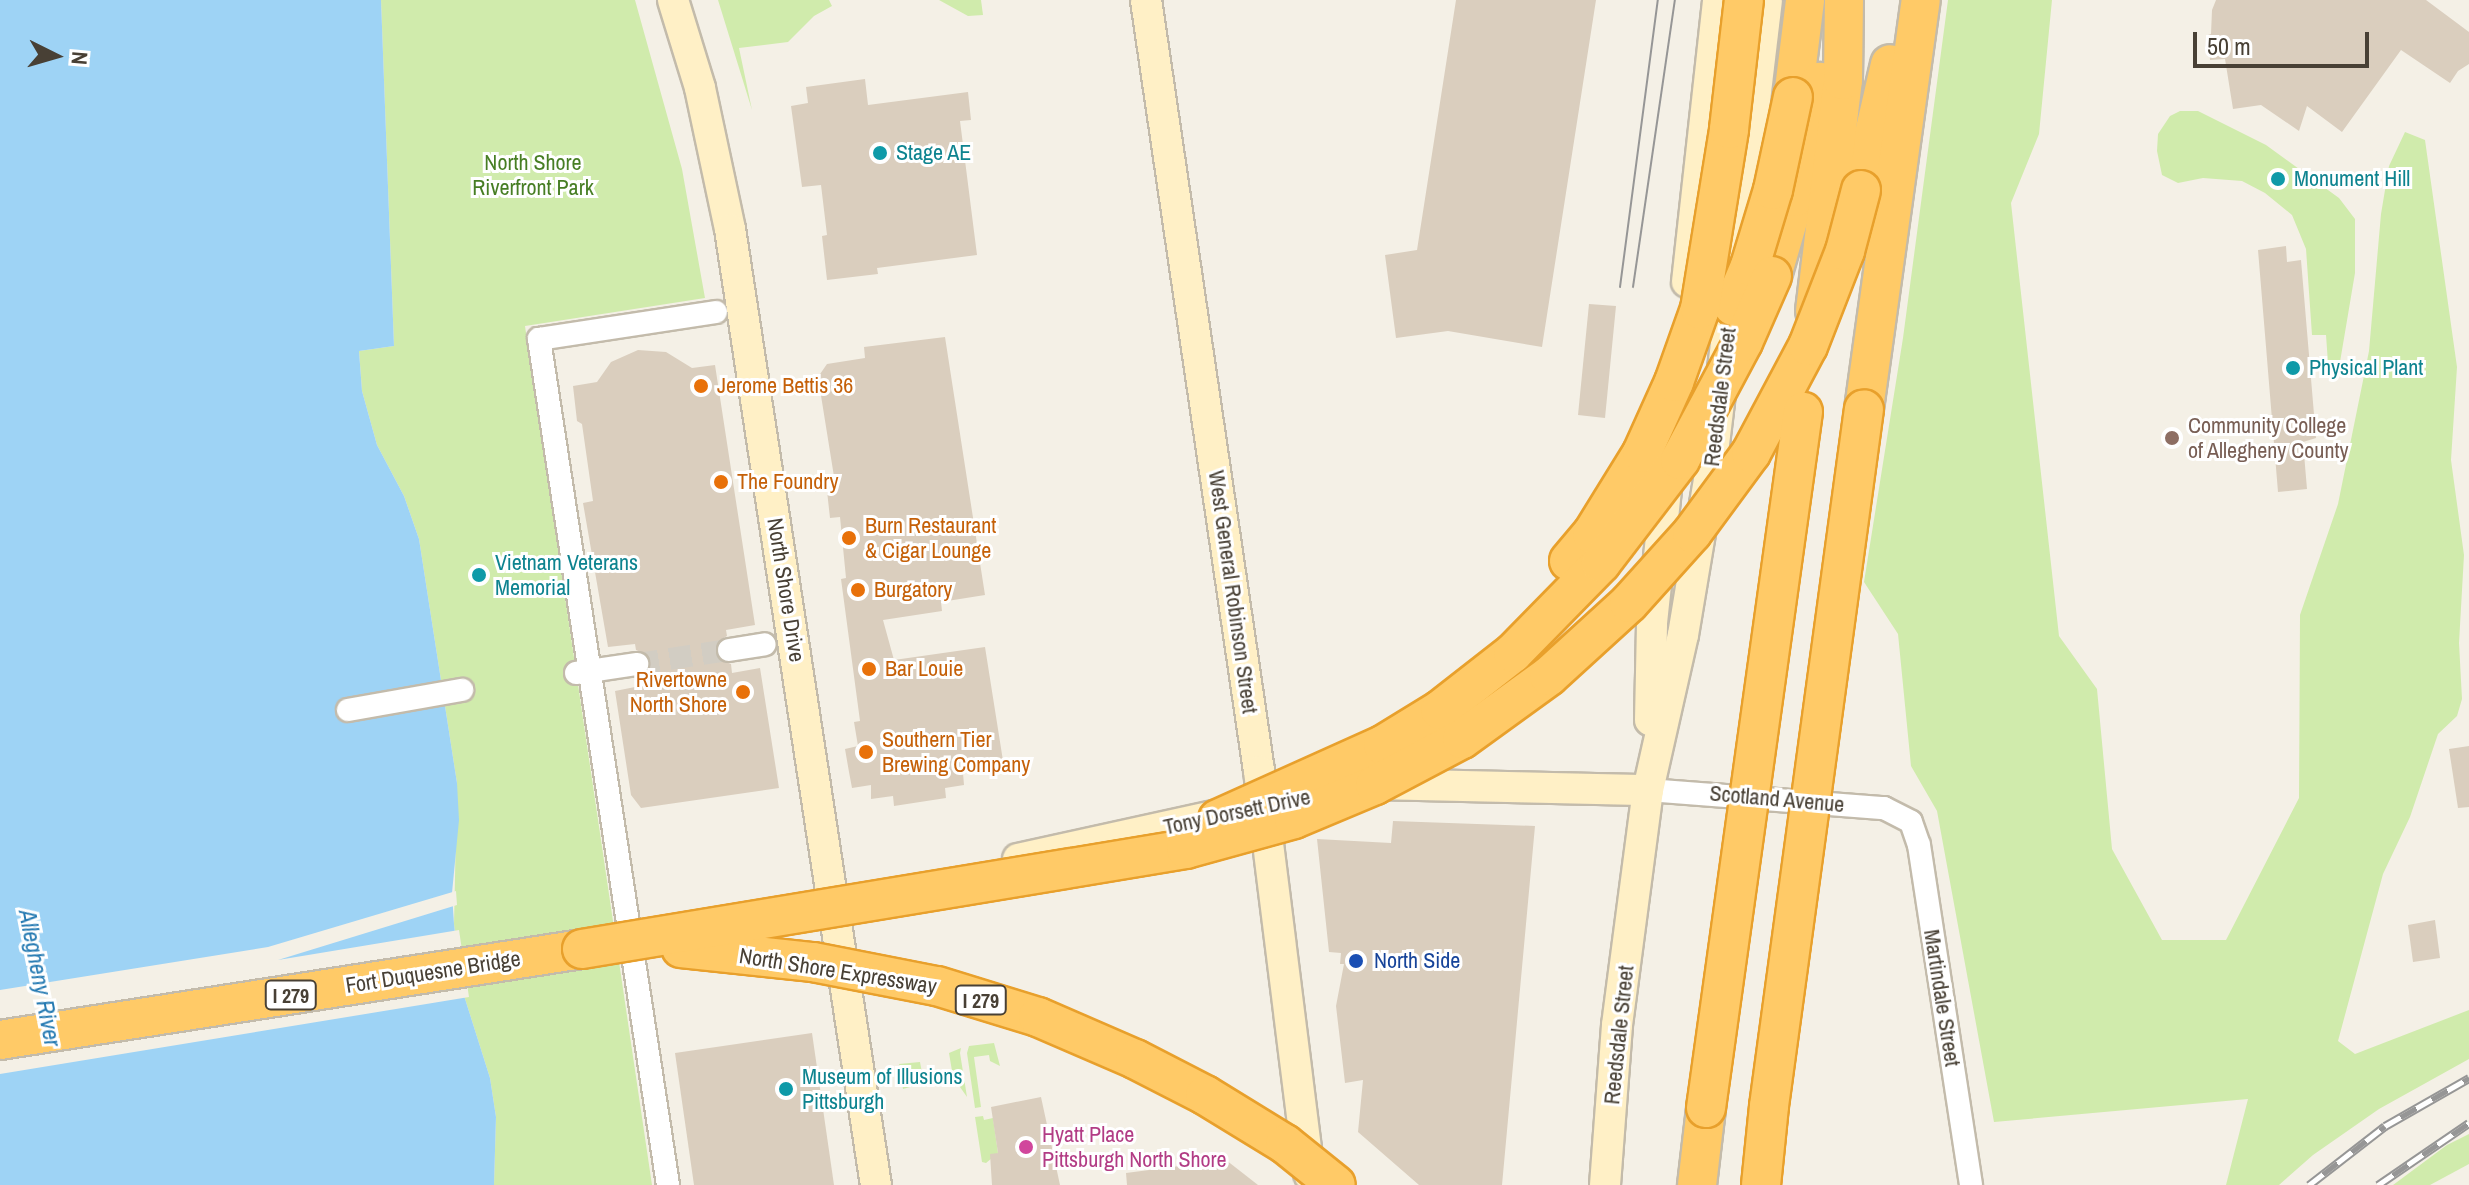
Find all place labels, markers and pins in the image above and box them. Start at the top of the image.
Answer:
place label: Stage AE [896,140,972,166]
marker: Stage AE [871,144,889,162]
place label: Monument Hill [2294,166,2410,192]
marker: Monument Hill [2269,170,2287,188]
place label: Physical Plant [2309,355,2423,381]
marker: Physical Plant [2284,359,2302,377]
place label: Jerome Bettis 36 [717,373,853,399]
marker: Jerome Bettis 36 [692,377,710,395]
place label: Community College of Allegheny County [2188,412,2349,464]
marker: Community College of Allegheny County [2163,429,2181,447]
place label: The Foundry [737,469,838,495]
marker: The Foundry [712,473,730,491]
place label: Burn Restaurant & Cigar Lounge [865,512,996,564]
marker: Burn Restaurant & Cigar Lounge [840,529,858,547]
place label: Vietnam Veterans Memorial [495,549,638,600]
marker: Vietnam Veterans Memorial [470,566,488,584]
place label: Burgatory [874,577,952,603]
marker: Burgatory [849,581,867,599]
place label: Bar Louie [885,656,963,682]
marker: Bar Louie [860,660,878,678]
place label: Rivertowne North Shore [630,666,727,718]
marker: Rivertowne North Shore [734,683,752,701]
place label: Southern Tier Brewing Company [882,726,1030,778]
marker: Southern Tier Brewing Company [857,743,875,761]
place label: North Side [1374,948,1460,974]
marker: North Side [1345,950,1367,972]
place label: Museum of Illusions Pittsburgh [802,1063,962,1114]
marker: Museum of Illusions Pittsburgh [777,1080,795,1098]
place label: Hyatt Place Pittsburgh North Shore [1042,1121,1227,1172]
marker: Hyatt Place Pittsburgh North Shore [1017,1138,1035,1156]

